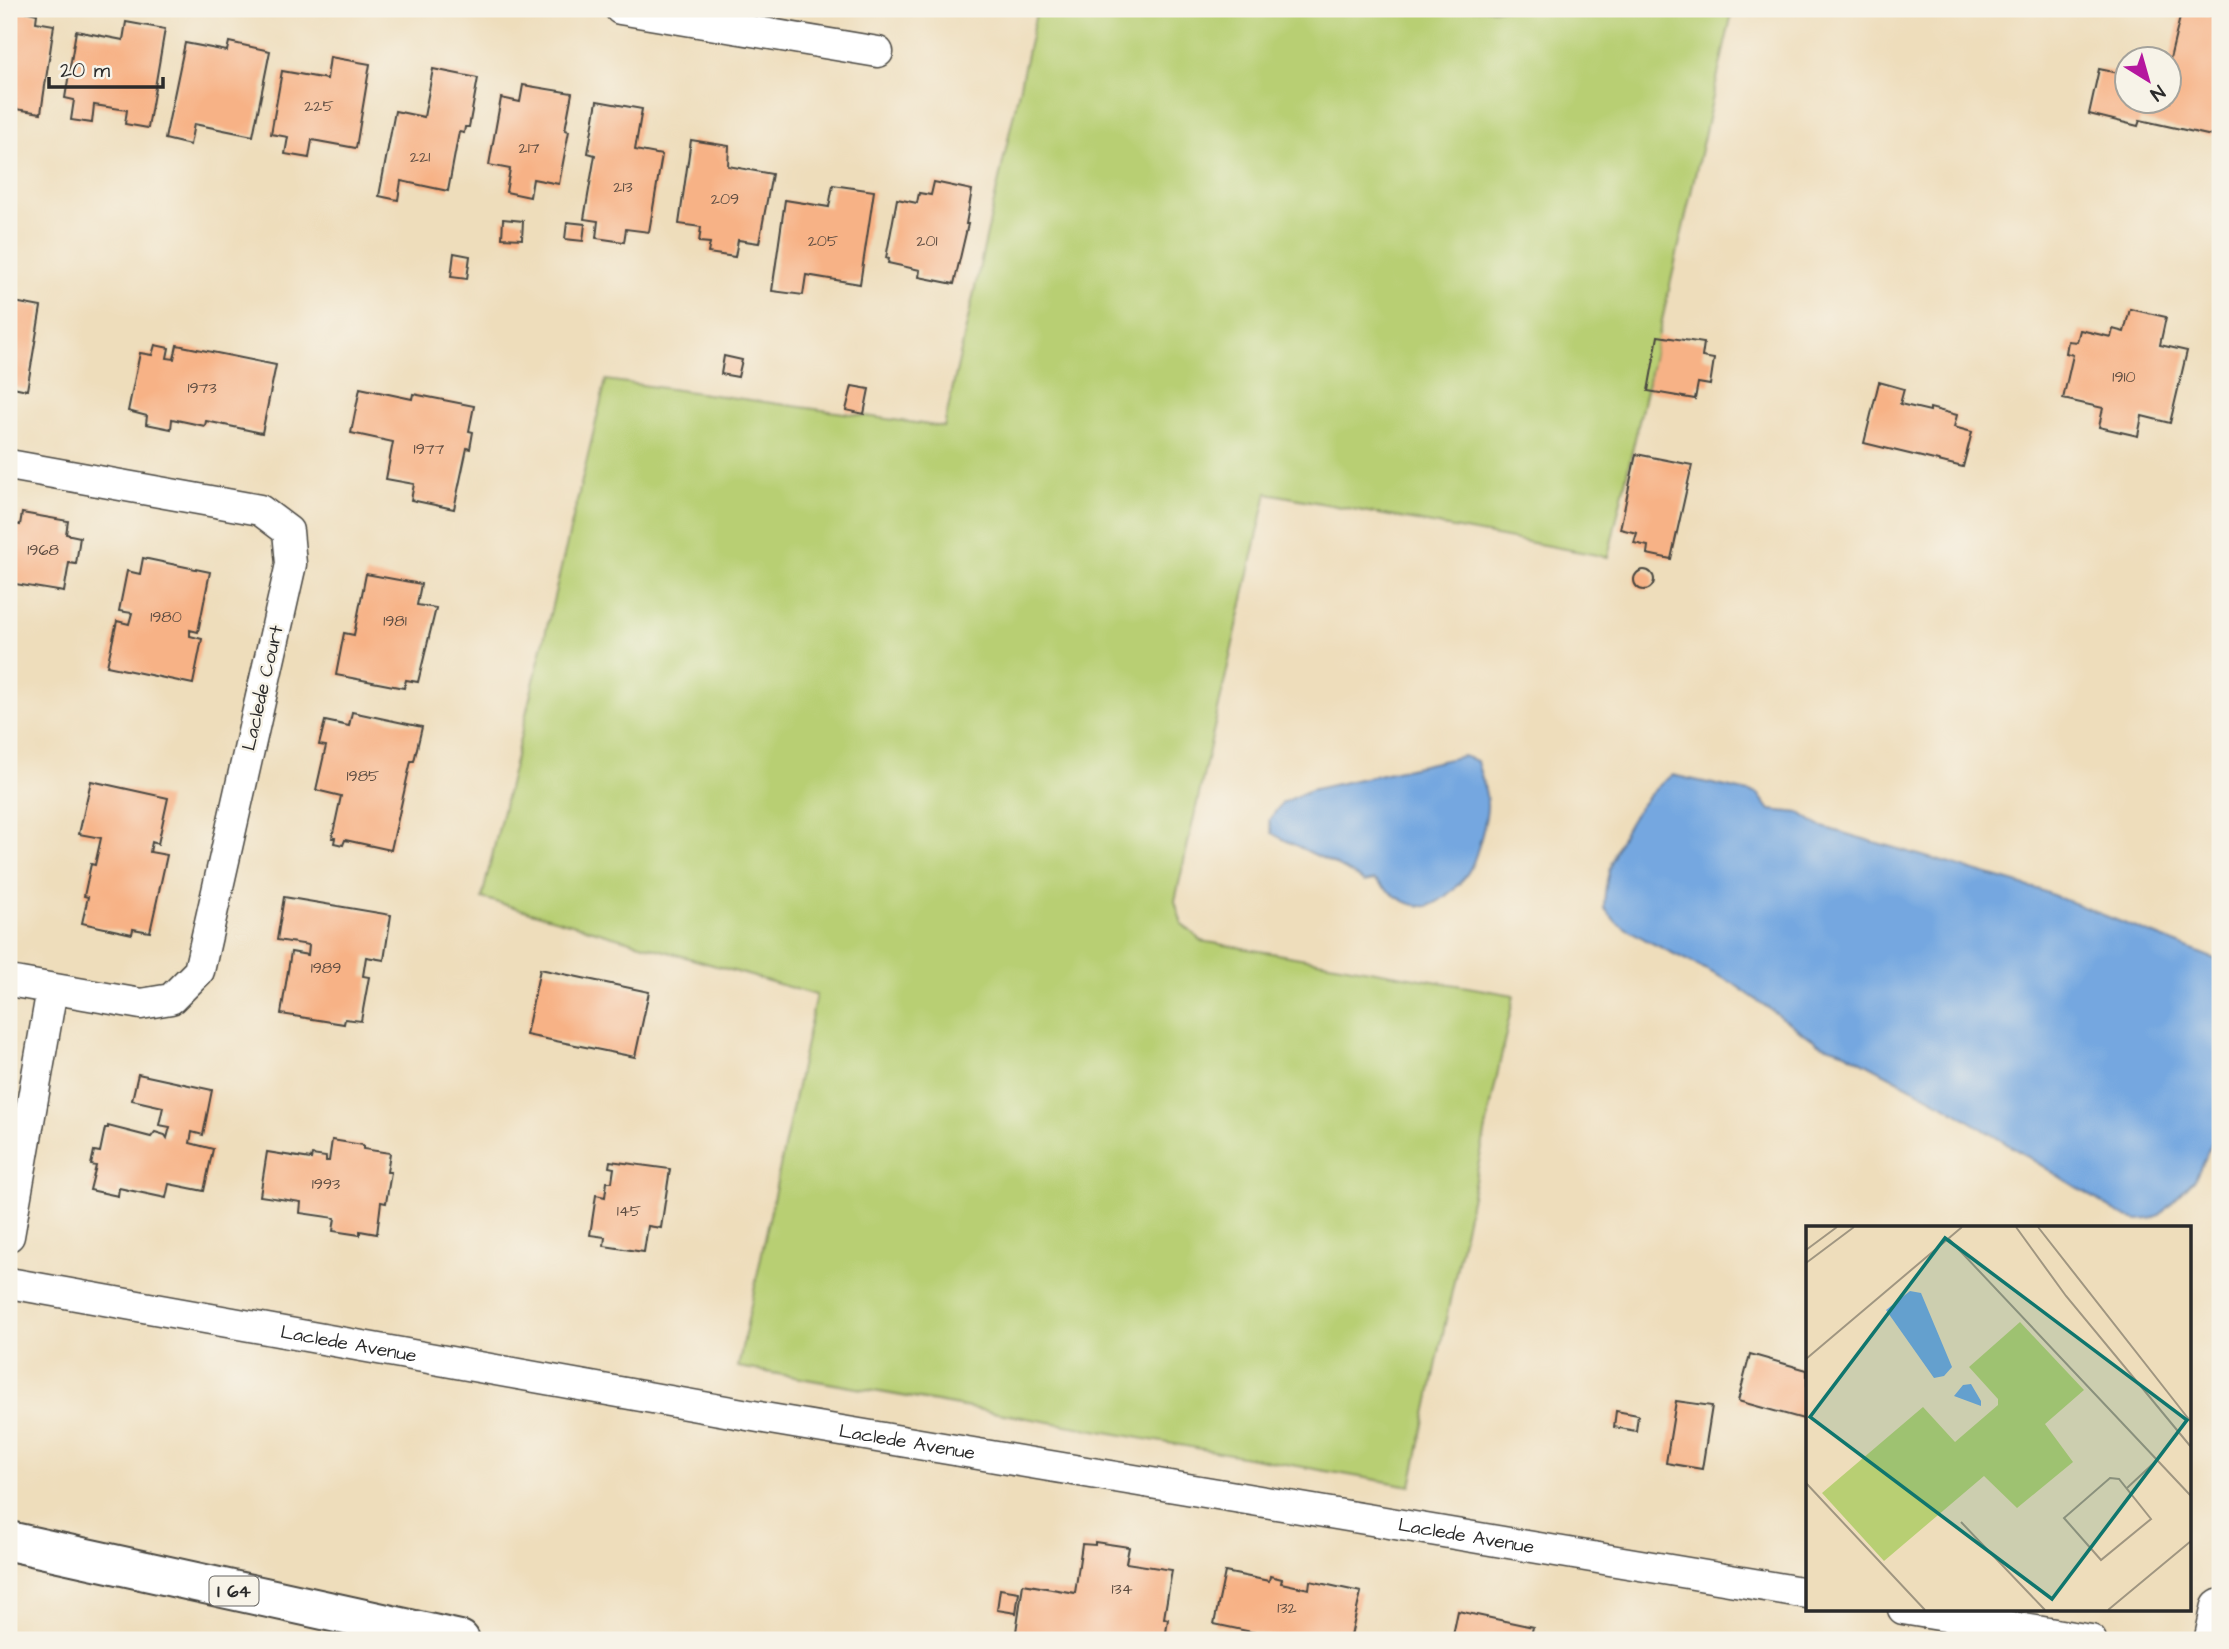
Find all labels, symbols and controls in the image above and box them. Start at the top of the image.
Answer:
scale bar [49,46,163,90]
north arrow [2114,46,2184,116]
text: 20 m [60,56,111,85]
text: N [2144,78,2170,107]
house number: 225 [304,95,334,117]
house number: 217 [518,137,540,159]
house number: 221 [410,146,430,168]
house number: 213 [613,176,633,198]
house number: 209 [711,188,739,210]
house number: 205 [808,230,839,252]
house number: 201 [916,230,938,252]
house number: 1910 [2112,366,2136,388]
house number: 1973 [187,377,217,399]
house number: 1977 [414,438,445,460]
house number: 1968 [27,539,59,561]
house number: 1980 [150,606,182,628]
house number: 1981 [383,610,407,632]
street label: Laclede Court [235,622,291,753]
house number: 1985 [347,765,380,787]
house number: 1989 [311,957,341,979]
house number: 1993 [312,1173,340,1195]
house number: 145 [617,1200,642,1222]
inset map [1806,1226,2190,1610]
street label: Laclede Avenue [279,1318,419,1369]
street label: Laclede Avenue [837,1417,977,1467]
street label: Laclede Avenue [1396,1511,1536,1561]
road number: I 64 [210,1576,258,1606]
house number: 134 [1111,1578,1133,1600]
house number: 132 [1277,1597,1297,1619]

